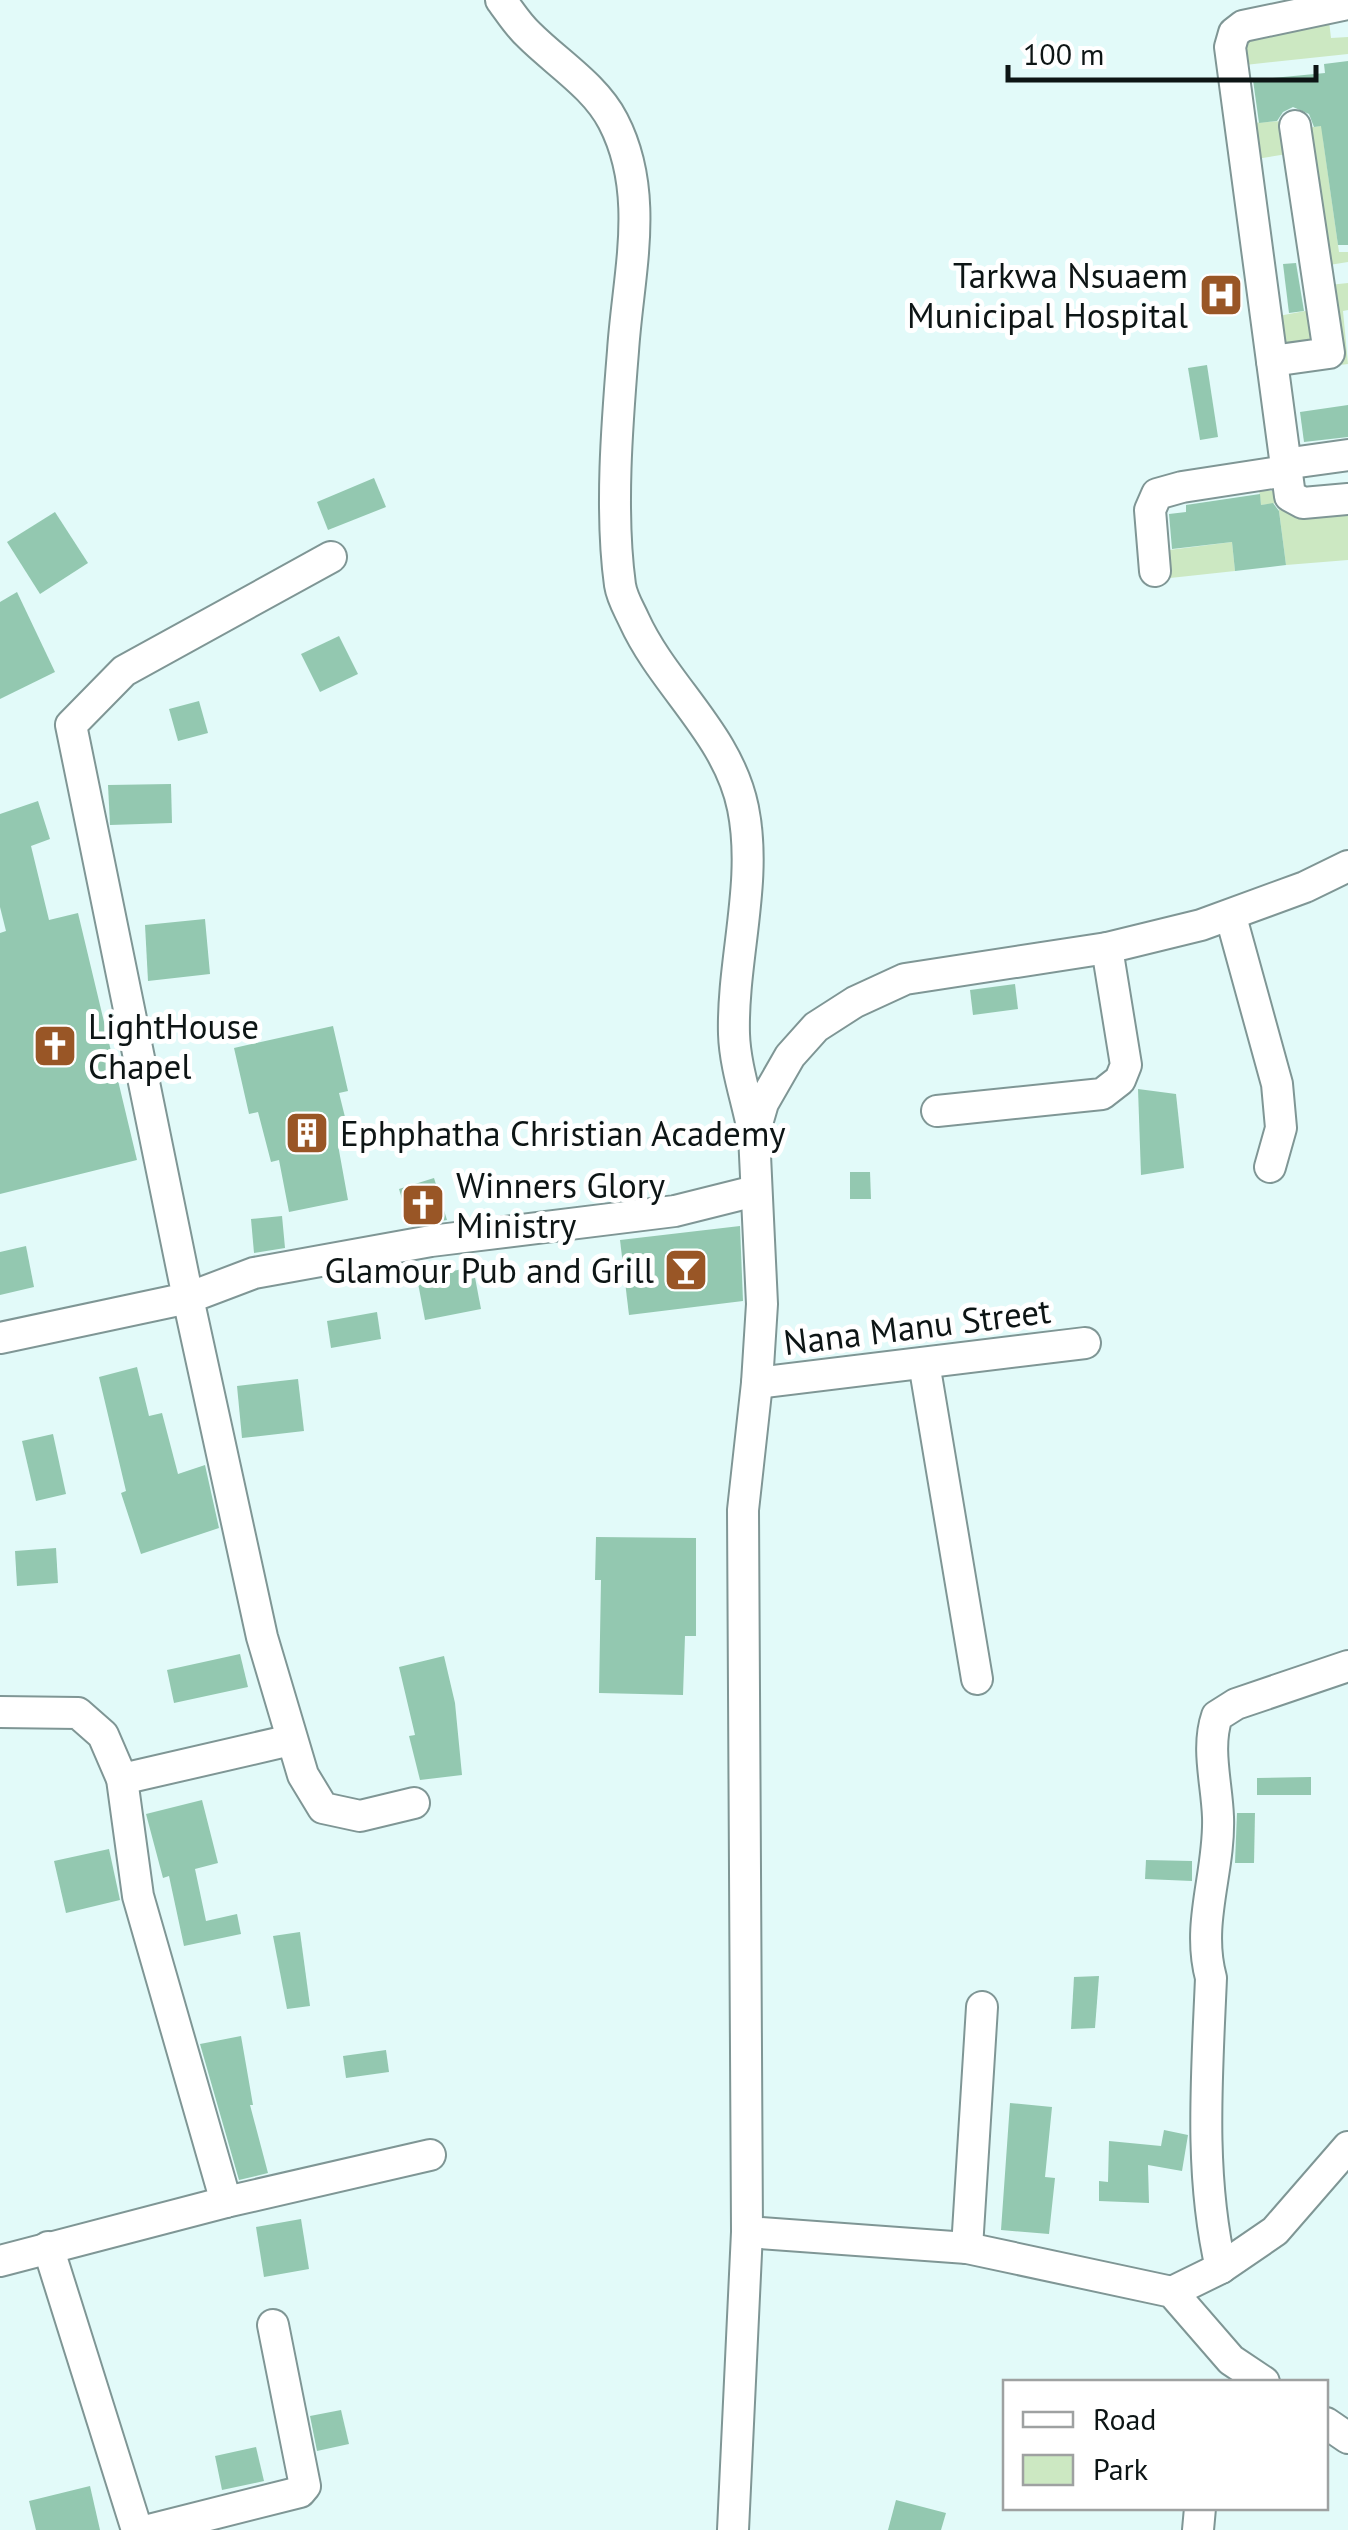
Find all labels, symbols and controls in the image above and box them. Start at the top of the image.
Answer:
scale bar [1008,20,1316,82]
text: 100 m [1023,34,1104,73]
place label: Tarkwa Nsuaem Municipal Hospital [907,252,1188,338]
hospital icon: Tarkwa Nsuaem Municipal Hospital [1198,272,1244,318]
place label: LightHouse Chapel [88,1003,259,1089]
church icon: LightHouse Chapel [32,1023,78,1069]
building icon: Ephphatha Christian Academy [284,1110,330,1156]
place label: Ephphatha Christian Academy [340,1110,786,1156]
place label: Winners Glory Ministry [456,1162,665,1248]
church icon: Winners Glory Ministry [400,1182,446,1228]
place label: Glamour Pub and Grill [324,1247,654,1293]
bar icon: Glamour Pub and Grill [663,1247,709,1293]
street label: Nana Manu Street [781,1287,1053,1365]
legend [1003,2380,1328,2510]
text: Road [1093,2399,1157,2438]
text: Park [1093,2449,1149,2488]

